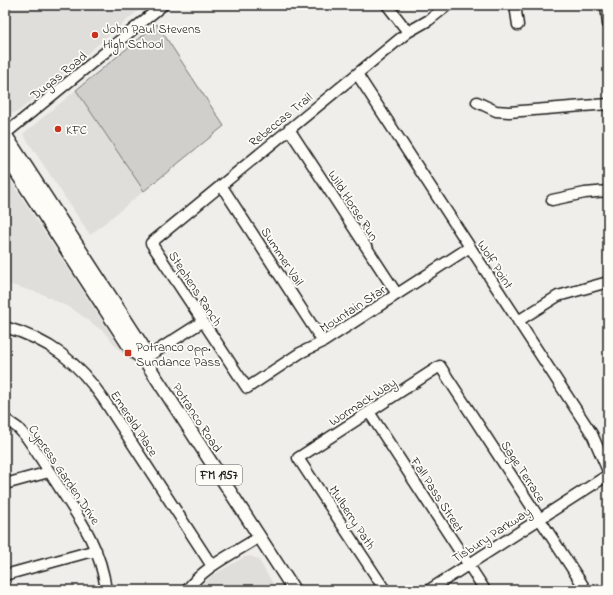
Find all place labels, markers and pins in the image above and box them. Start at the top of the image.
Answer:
place label: John Paul Stevens High School [103,20,201,55]
marker: John Paul Stevens High School [90,30,100,40]
place label: KFC [66,121,87,140]
marker: KFC [53,124,63,134]
place label: Potranco opp. Sundance Pass [136,338,221,372]
marker: Potranco opp. Sundance Pass [123,348,133,358]

